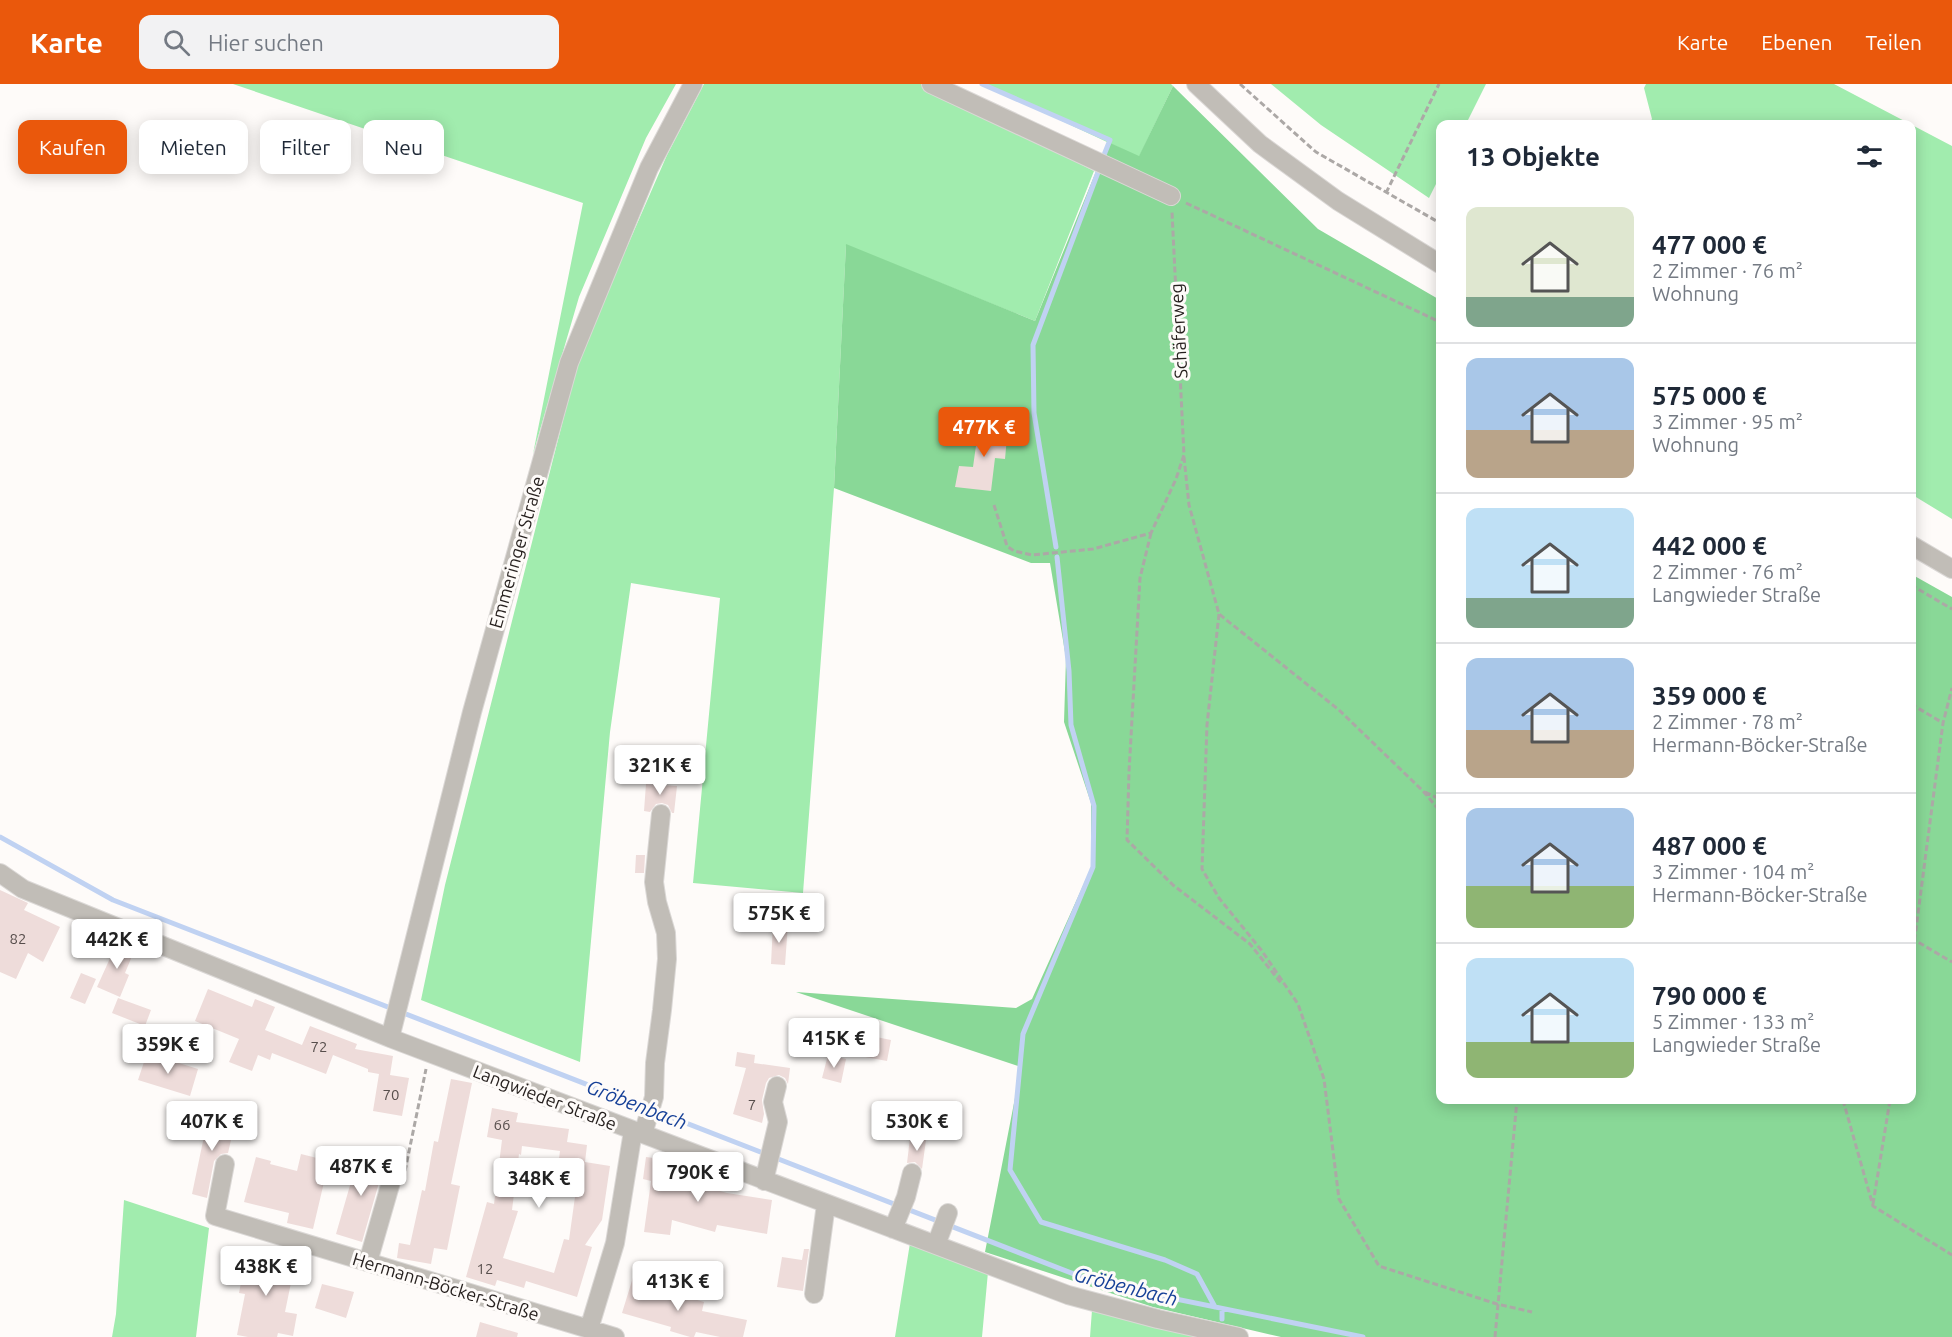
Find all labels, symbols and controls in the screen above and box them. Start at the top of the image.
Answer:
search box [139,15,559,69]
icon: search [160,26,193,59]
text: Karte [30,27,103,58]
text: Hier suchen [208,30,324,55]
text: Karte [1677,30,1728,54]
text: Ebenen [1761,30,1833,54]
text: Teilen [1866,30,1922,54]
chip: Kaufen [18,120,127,174]
chip: Mieten [139,120,248,174]
chip: Filter [260,120,351,174]
chip: Neu [363,120,444,174]
icon: filters [1853,140,1886,173]
text: 13 Objekte [1466,142,1600,171]
text: 477 000 € [1652,230,1767,259]
icon: home [1514,231,1586,303]
text: 2 Zimmer · 76 m² [1652,259,1803,282]
text: Wohnung [1652,282,1739,305]
street label: Schäferweg [1166,283,1190,379]
text: 575 000 € [1652,381,1767,410]
icon: home [1514,382,1586,454]
pin: 477K € [935,407,1033,458]
text: 3 Zimmer · 95 m² [1652,410,1803,433]
text: 477K € [952,415,1016,438]
text: Wohnung [1652,433,1739,456]
street label: Emmeringer Straße [485,474,547,630]
text: 442 000 € [1652,531,1767,560]
icon: home [1514,532,1586,604]
text: 2 Zimmer · 76 m² [1652,560,1803,583]
text: Langwieder Straße [1652,583,1821,606]
text: 359 000 € [1652,681,1767,710]
icon: home [1514,682,1586,754]
text: 2 Zimmer · 78 m² [1652,710,1803,733]
text: Hermann-Böcker-Straße [1652,733,1867,756]
pin: 321K € [611,745,709,796]
text: 321K € [628,753,692,776]
text: 487 000 € [1652,831,1767,860]
icon: home [1514,832,1586,904]
text: 3 Zimmer · 104 m² [1652,860,1814,883]
text: Hermann-Böcker-Straße [1652,883,1867,906]
pin: 575K € [730,893,828,944]
text: 575K € [747,901,811,924]
pin: 442K € [68,919,166,970]
text: 442K € [85,927,149,950]
house number: 82 [10,930,26,947]
text: 790 000 € [1652,981,1767,1010]
icon: home [1514,982,1586,1054]
text: 5 Zimmer · 133 m² [1652,1010,1814,1033]
pin: 415K € [785,1018,883,1069]
pin: 359K € [119,1024,217,1075]
text: 415K € [802,1026,866,1049]
text: 359K € [136,1032,200,1055]
text: Langwieder Straße [1652,1033,1821,1056]
house number: 72 [311,1038,327,1055]
street label: Langwieder Straße [470,1060,620,1134]
water label: Gröbenbach [583,1074,691,1134]
house number: 70 [383,1086,399,1103]
house number: 7 [748,1096,756,1113]
pin: 407K € [163,1101,261,1152]
pin: 530K € [868,1101,966,1152]
text: 407K € [180,1109,244,1132]
text: 530K € [885,1109,949,1132]
house number: 66 [494,1116,510,1133]
pin: 487K € [312,1146,410,1197]
pin: 790K € [649,1152,747,1203]
text: 487K € [329,1154,393,1177]
pin: 348K € [490,1158,588,1209]
text: 790K € [666,1160,730,1183]
text: 348K € [507,1166,571,1189]
pin: 438K € [217,1246,315,1297]
street label: Hermann-Böcker-Straße [350,1248,542,1324]
text: 438K € [234,1254,298,1277]
house number: 12 [477,1260,493,1277]
pin: 413K € [629,1261,727,1312]
water label: Gröbenbach [1072,1262,1180,1310]
text: 413K € [646,1269,710,1292]

